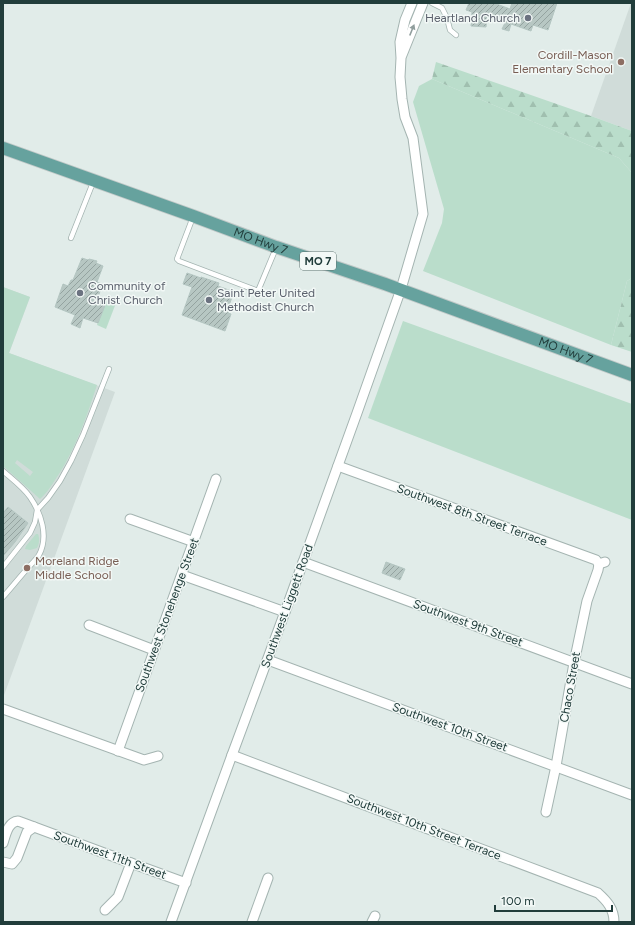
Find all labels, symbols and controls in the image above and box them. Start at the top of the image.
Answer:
place label: Heartland Church [425,11,520,25]
marker: Heartland Church [523,13,533,23]
one-way arrow [409,24,415,36]
place label: Cordill-Mason Elementary School [512,48,613,76]
marker: Cordill-Mason Elementary School [616,57,626,67]
street label: MO Hwy 7 [232,225,290,258]
road number: MO 7 [300,252,336,270]
place label: Community of Christ Church [88,279,166,307]
place label: Saint Peter United Methodist Church [217,286,315,314]
marker: Community of Christ Church [75,288,85,298]
marker: Saint Peter United Methodist Church [204,295,214,305]
street label: MO Hwy 7 [537,334,595,367]
street label: Southwest 8th Street Terrace [395,481,549,549]
street label: Southwest Stonehenge Street [133,535,202,694]
street label: Southwest Liggett Road [258,542,316,670]
place label: Moreland Ridge Middle School [35,554,120,582]
marker: Moreland Ridge Middle School [22,563,32,573]
street label: Southwest 9th Street [411,597,525,650]
street label: Chaco Street [557,650,583,723]
street label: Southwest 10th Street [391,700,510,755]
street label: Southwest 10th Street Terrace [345,791,504,863]
street label: Southwest 11th Street [52,828,169,882]
scale bar [495,887,612,913]
text: 100 m [501,894,535,908]

